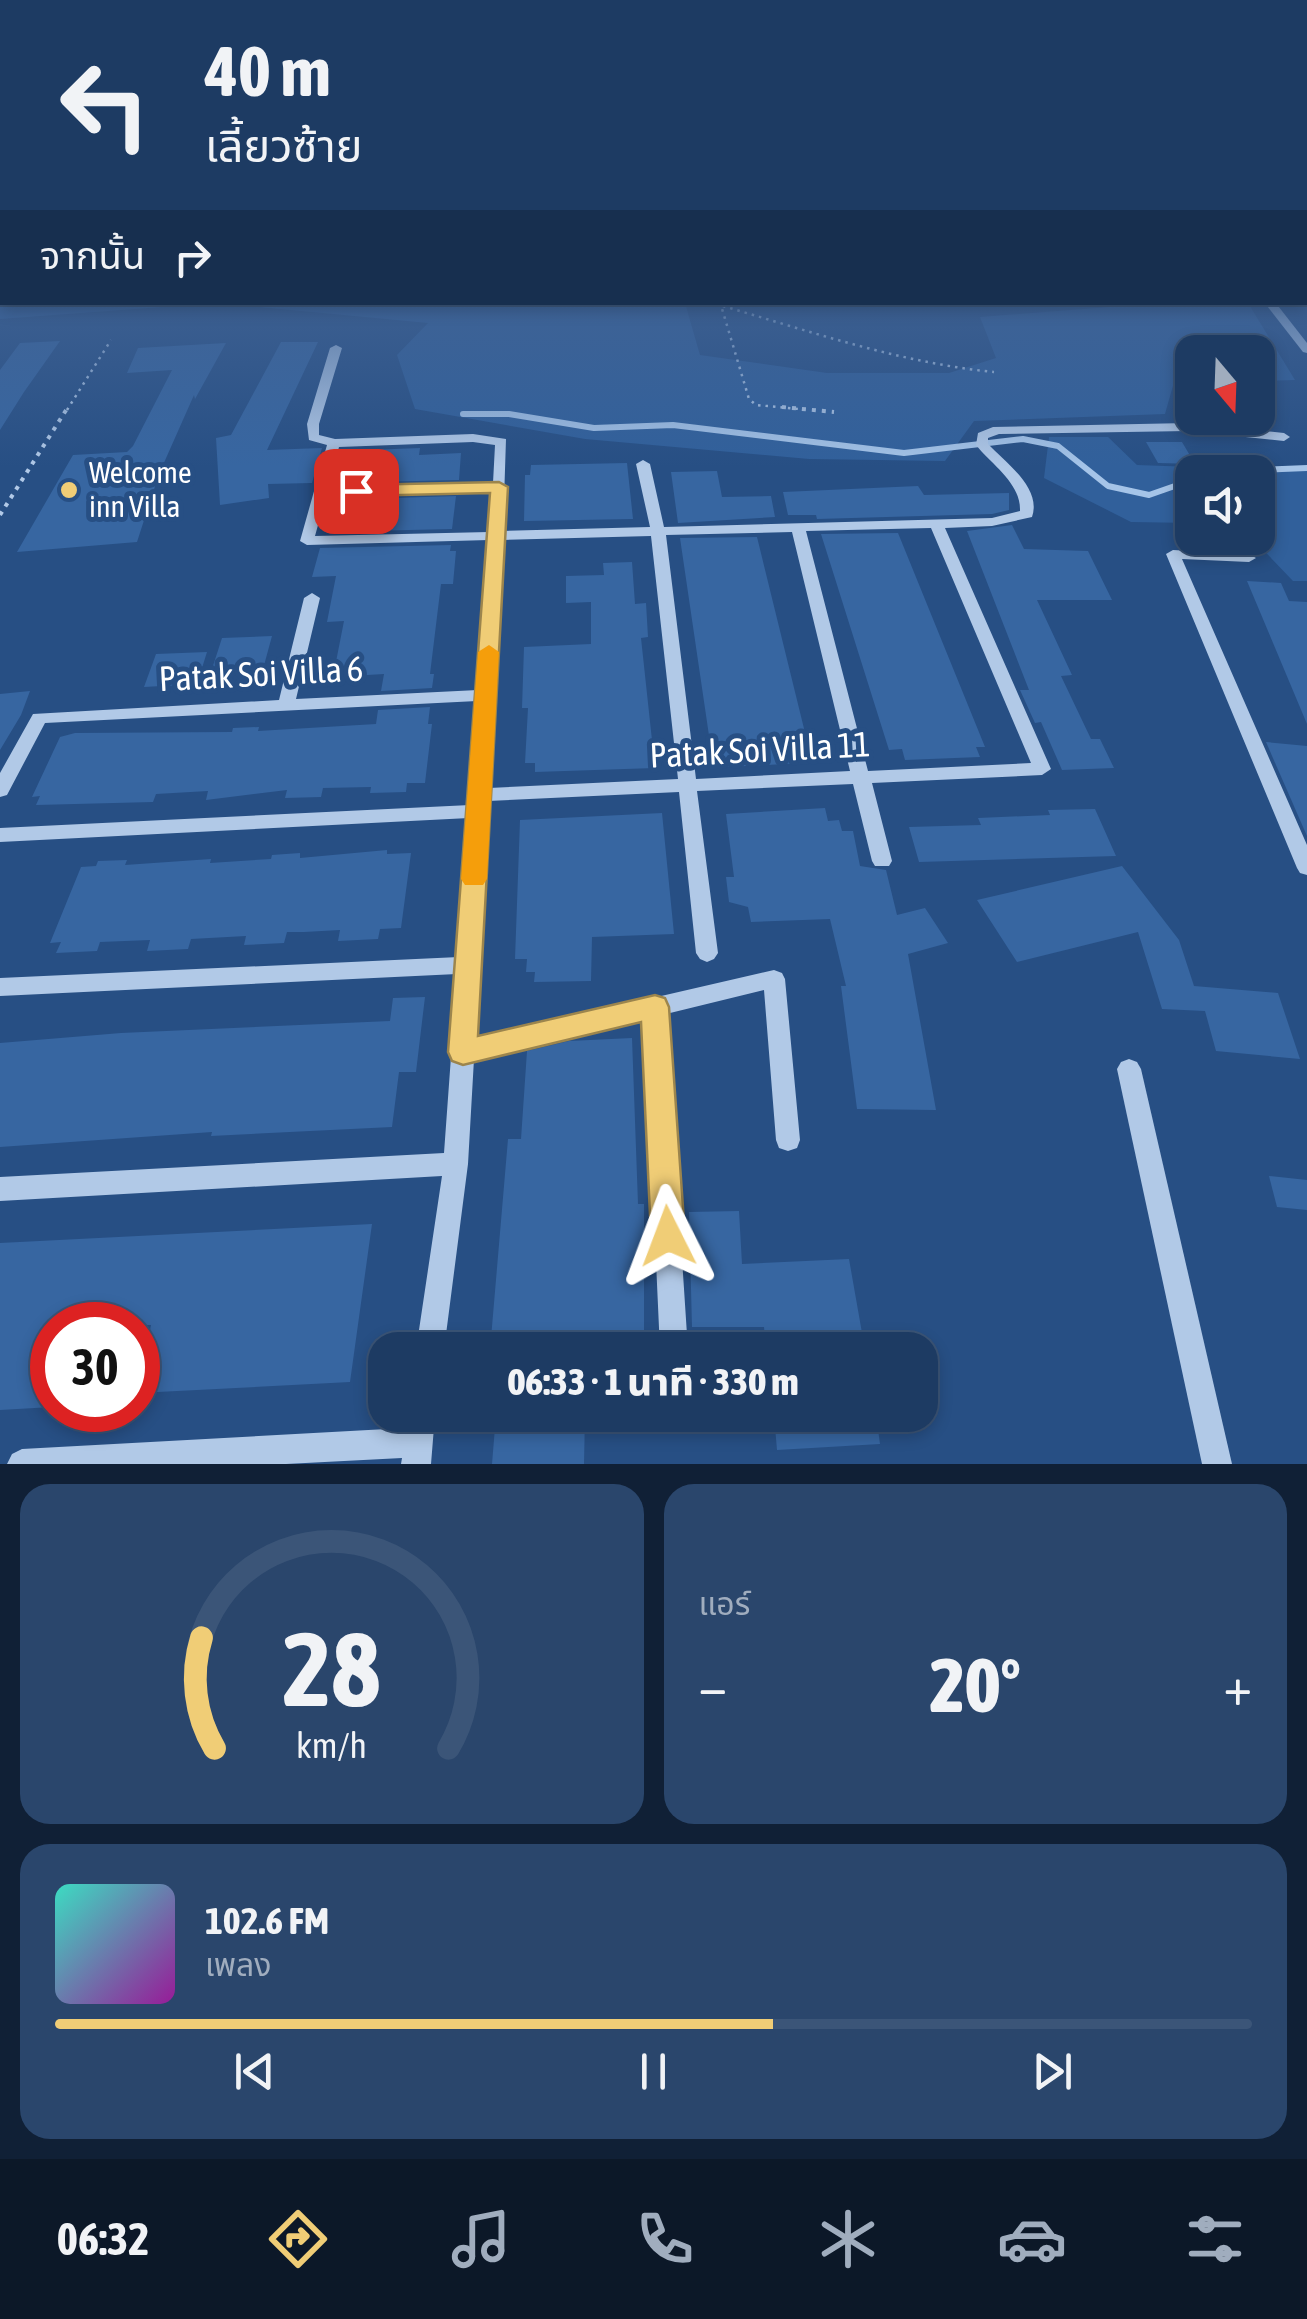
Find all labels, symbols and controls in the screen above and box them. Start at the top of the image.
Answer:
text: 40 m [205,31,331,111]
icon: left [40,40,170,170]
text: เลี้ยวซ้าย [205,120,362,172]
icon: right [165,230,220,285]
text: จากนั้น [40,234,145,277]
north arrow [1175,335,1275,435]
map controls [1175,335,1275,555]
pin [314,449,399,534]
place label: Welcome inn Villa [89,455,192,523]
button: sound [1175,455,1275,555]
icon: arrive [329,464,384,519]
marker: Welcome inn Villa [58,479,80,501]
street label: Patak Soi Villa 6 [158,648,364,698]
street label: Patak Soi Villa 11 [649,723,871,775]
position arrow [616,1184,720,1288]
speed limit sign: 30 [30,1302,160,1432]
text: 06:33 · 1 นาที · 330 m [507,1360,799,1403]
text: แอร์ [699,1585,750,1622]
text: 28 [283,1609,381,1728]
text: 20° [930,1642,1021,1728]
text: − [699,1654,727,1717]
text: + [1223,1654,1252,1717]
text: km/h [296,1725,367,1766]
text: 102.6 FM [205,1899,329,1942]
text: เพลง [205,1946,272,1983]
icon: previous [227,2044,282,2099]
icon: pause [626,2044,681,2099]
icon: next [1025,2044,1080,2099]
icon: directions [263,2204,333,2274]
icon: music [446,2204,516,2274]
icon: phone [630,2204,700,2274]
icon: climate [813,2204,883,2274]
icon: car [997,2204,1067,2274]
icon: filters [1180,2204,1250,2274]
text: 06:32 [57,2213,149,2265]

